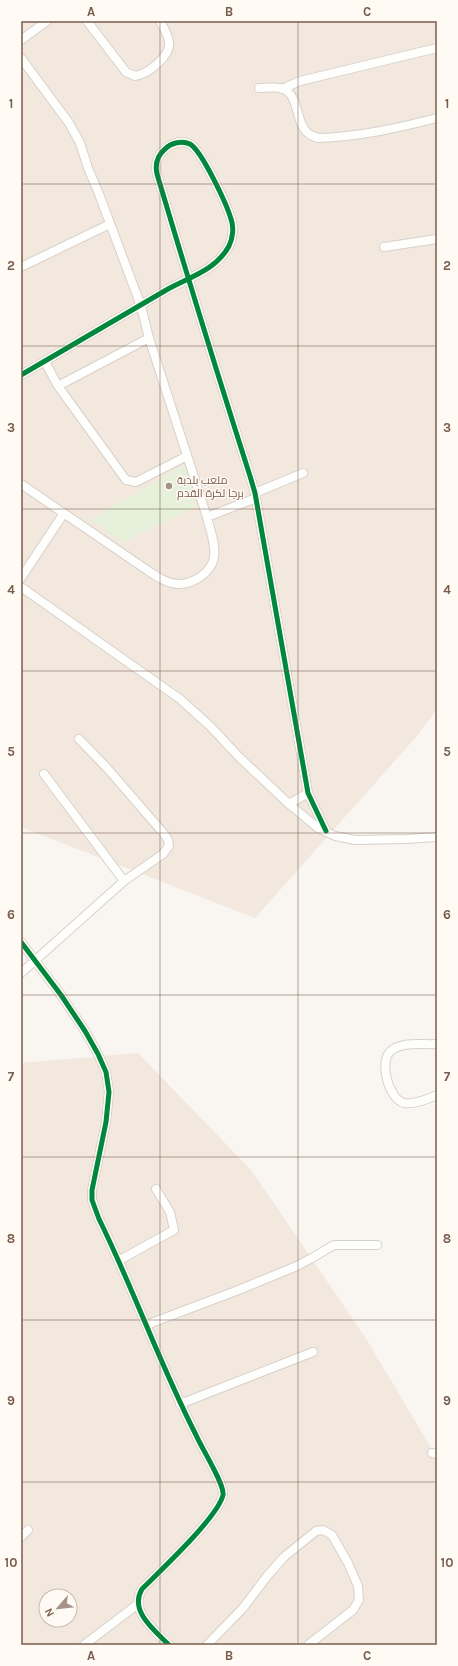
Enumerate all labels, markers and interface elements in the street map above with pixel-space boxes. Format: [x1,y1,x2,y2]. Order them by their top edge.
text: A [87,4,95,19]
text: B [225,4,233,19]
text: C [363,4,371,19]
text: 1 [9,96,13,111]
text: 1 [445,96,449,111]
text: 2 [7,258,15,273]
text: 2 [443,258,451,273]
text: 3 [7,420,15,435]
text: 3 [443,420,451,435]
place label: ملعب بلدبة برجا لكرة القدم [177,474,244,501]
marker: ملعب بلدبة برجا لكرة القدم [164,481,174,491]
text: 4 [7,582,15,597]
text: 4 [443,582,451,597]
text: 5 [7,744,15,759]
text: 5 [443,744,451,759]
text: 6 [7,907,15,922]
text: 6 [443,907,451,922]
text: 7 [8,1069,15,1084]
text: 7 [444,1069,451,1084]
text: 8 [7,1231,15,1246]
text: 8 [443,1231,451,1246]
text: 9 [7,1393,15,1408]
text: 9 [443,1393,451,1408]
text: 10 [5,1555,17,1570]
text: 10 [441,1555,453,1570]
north arrow [38,1588,78,1628]
text: N [42,1606,57,1619]
text: A [87,1648,95,1663]
text: B [225,1648,233,1663]
text: C [363,1648,371,1663]

